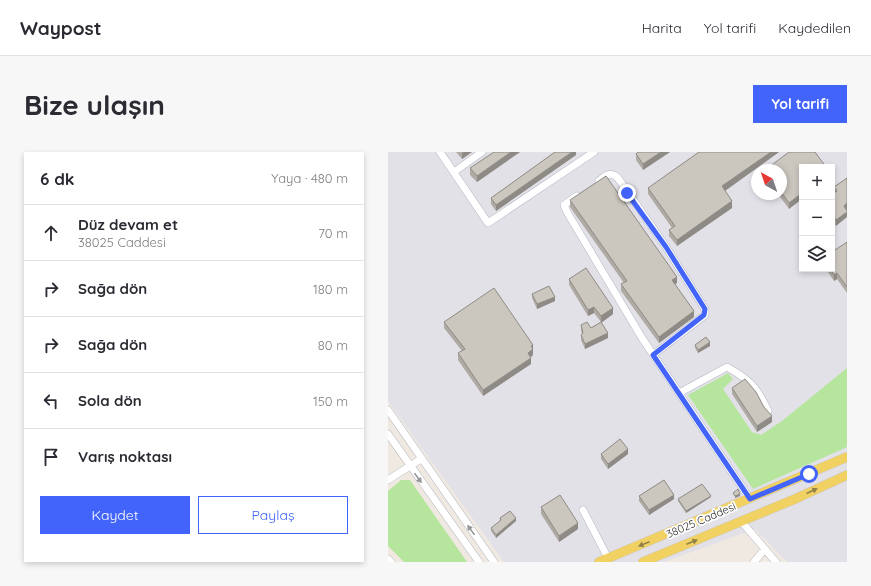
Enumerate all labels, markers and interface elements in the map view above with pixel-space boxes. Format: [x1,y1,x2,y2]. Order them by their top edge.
text: Waypost [20,16,102,40]
text: Harita [642,19,682,37]
text: Yol tarifi [704,19,756,37]
text: Kaydedilen [778,19,851,37]
button: Yol tarifi [753,85,847,123]
text: Bize ulaşın [24,87,165,122]
north arrow [751,164,787,200]
map controls [799,164,835,272]
button: + [799,164,835,200]
text: 6 dk [40,168,75,189]
text: Yaya · 480 m [271,170,348,186]
route end [618,184,636,202]
button: − [799,200,835,236]
text: Düz devam et [78,215,178,234]
icon: ahead [40,222,62,244]
text: 70 m [318,225,348,241]
text: 38025 Caddesi [78,234,166,250]
button: layers [799,236,835,272]
icon: right [40,278,62,300]
text: Sağa dön [78,279,147,298]
text: 180 m [313,281,348,297]
icon: right [40,334,62,356]
text: Sağa dön [78,335,147,354]
text: 80 m [318,337,348,353]
icon: left [40,390,62,412]
text: Sola dön [78,391,142,410]
text: 150 m [313,393,348,409]
icon: arrive [40,446,62,468]
text: Varış noktası [78,447,172,466]
route start [800,465,818,483]
one-way arrow [414,472,422,483]
one-way arrow [806,488,817,494]
button: Kaydet [40,496,190,534]
button: Paylaş [198,496,348,534]
street label: 38025 Caddesi [664,499,738,541]
one-way arrow [467,525,475,536]
one-way arrow [686,538,698,545]
one-way arrow [638,541,649,547]

